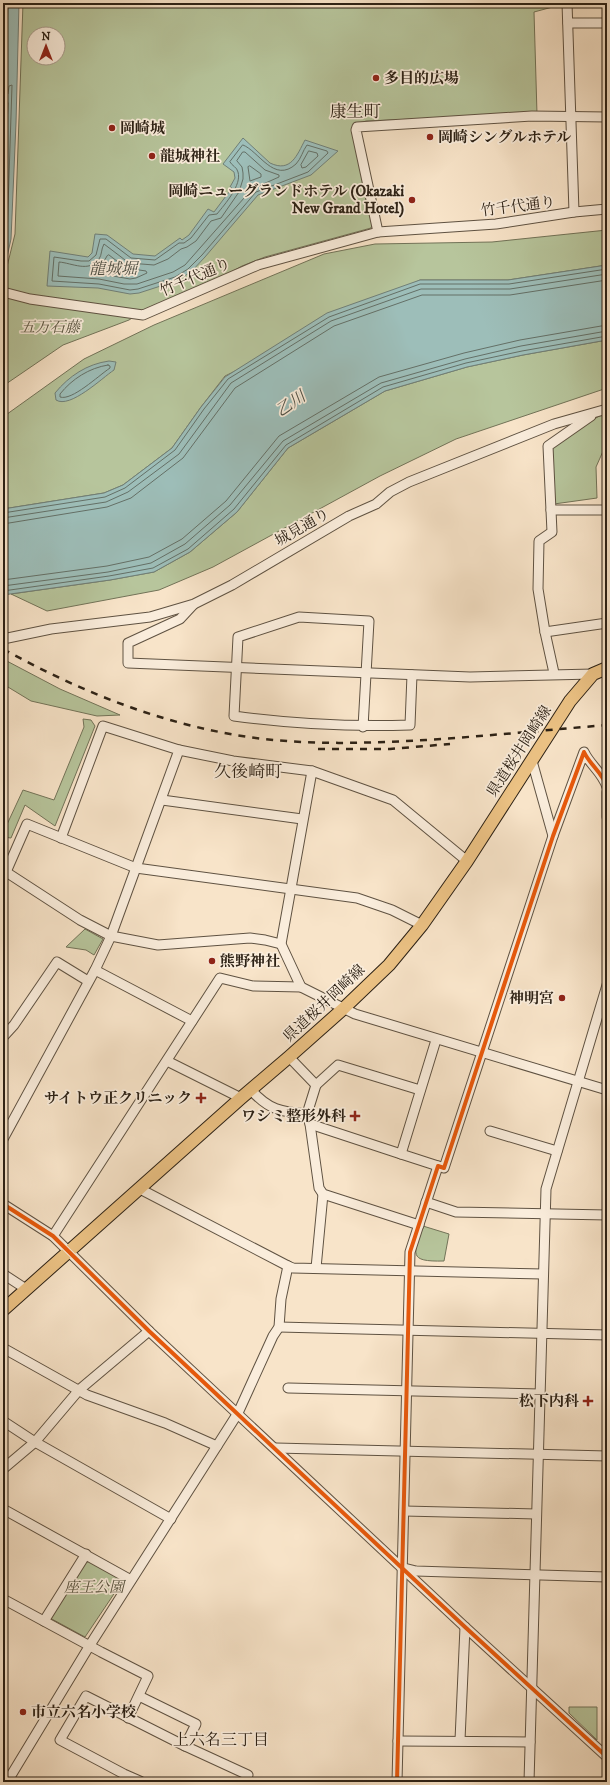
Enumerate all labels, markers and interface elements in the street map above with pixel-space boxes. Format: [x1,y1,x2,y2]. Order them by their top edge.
north arrow [26,26,66,66]
text: N [41,30,51,44]
place label: 多目的広場 [384,69,459,88]
marker: 多目的広場 [371,73,381,83]
district label: 康生町 [330,101,381,123]
place label: 岡崎城 [120,119,165,138]
marker: 岡崎城 [107,123,117,133]
place label: 岡崎シングルホテル [438,128,571,147]
marker: 岡崎シングルホテル [425,132,435,142]
place label: 龍城神社 [160,147,220,166]
marker: 龍城神社 [147,151,157,161]
place label: 岡崎ニューグランドホテル (Okazaki New Grand Hotel) [168,182,404,218]
street label: 竹千代通り [480,192,556,220]
marker: 岡崎ニューグランドホテル (Okazaki New Grand Hotel) [407,195,417,205]
street label: 竹千代通り [157,254,233,301]
water label: 龍城堀 [89,259,140,279]
park label: 五万石藤 [20,318,83,337]
water label: 乙川 [272,385,311,421]
street label: 城見通り [272,504,333,551]
street label: 県道桜井岡崎線 [483,702,556,800]
district label: 久後崎町 [214,761,282,783]
place label: 熊野神社 [220,952,280,971]
marker: 熊野神社 [207,956,217,966]
street label: 県道桜井岡崎線 [279,961,369,1046]
place label: 神明宮 [509,989,554,1008]
marker: 神明宮 [557,993,567,1003]
place label: サイトウ正クリニック [44,1089,192,1108]
marker: サイトウ正クリニック [195,1092,207,1104]
place label: ワシミ整形外科 [241,1107,346,1126]
marker: ワシミ整形外科 [349,1110,361,1122]
place label: 松下内科 [519,1392,579,1411]
marker: 松下内科 [582,1395,594,1407]
park label: 座王公園 [64,1578,127,1597]
place label: 市立六名小学校 [31,1703,136,1722]
marker: 市立六名小学校 [18,1707,28,1717]
district label: 上六名三丁目 [173,1730,269,1750]

